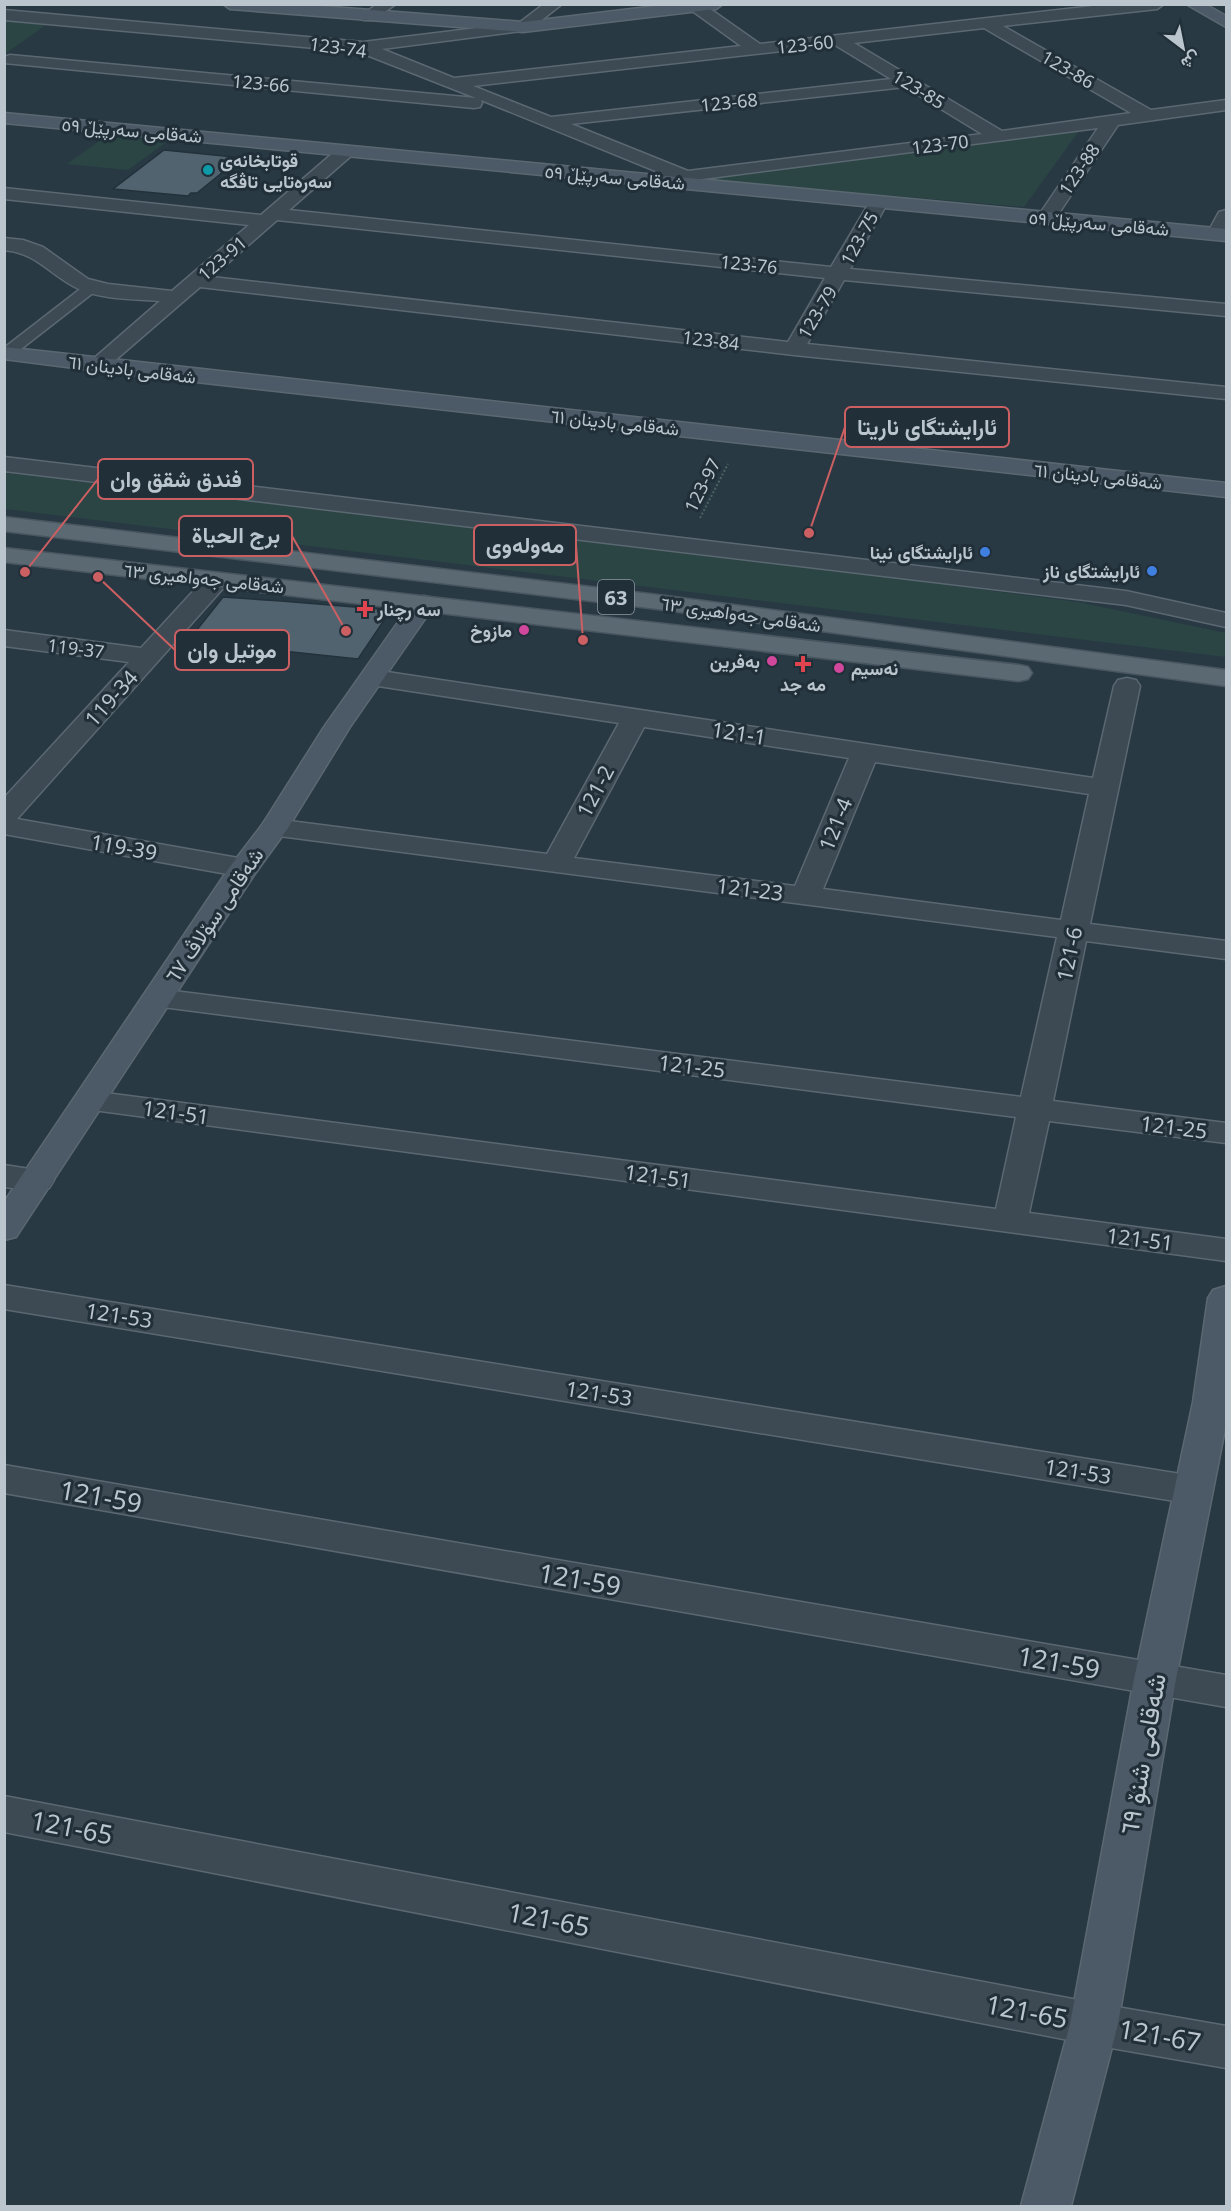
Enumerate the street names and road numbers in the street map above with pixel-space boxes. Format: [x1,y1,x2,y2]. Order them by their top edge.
street label: 123-60 [775,29,835,59]
street label: 123-74 [308,31,368,63]
street label: 123-86 [1037,44,1099,94]
street label: 123-85 [888,64,950,114]
street label: 123-66 [231,69,291,97]
street label: 123-68 [699,87,759,117]
street label: شەقامی سەرپێڵ ٥٩ [61,112,203,149]
street label: 123-70 [910,129,970,159]
street label: 123-88 [1053,139,1105,199]
street label: شەقامی سەرپێڵ ٥٩ [544,159,686,196]
street label: شەقامی سەرپێڵ ٥٩ [1028,205,1170,242]
street label: 123-75 [835,207,883,269]
street label: 123-91 [193,230,251,286]
street label: 123-76 [719,249,779,279]
street label: 123-79 [792,281,842,343]
street label: 123-84 [681,325,741,355]
street label: شەقامی بادینان ٦١ [67,349,197,389]
street label: شەقامی بادینان ٦١ [550,403,680,441]
street label: 123-97 [678,454,726,516]
street label: شەقامی بادینان ٦١ [1033,457,1163,495]
street label: شەقامی جەواهیری ٦٣ [123,558,285,598]
road number: 63 [598,580,634,614]
street label: شەقامی جەواهیری ٦٣ [660,591,822,637]
street label: 119-37 [46,633,106,663]
street label: 119-34 [78,664,144,732]
street label: 121-1 [710,715,768,751]
street label: 121-2 [570,760,620,822]
street label: 121-4 [812,793,858,855]
street label: 119-39 [89,827,159,867]
street label: شەقامی سۆلاڤ ٦٧ [158,842,270,988]
street label: 121-23 [715,871,785,907]
street label: 121-6 [1050,924,1088,984]
street label: 121-25 [657,1048,727,1084]
street label: 121-51 [141,1093,211,1131]
street label: 121-25 [1139,1109,1209,1145]
street label: 121-51 [623,1157,693,1195]
street label: 121-51 [1105,1221,1175,1257]
street label: 121-53 [84,1296,154,1334]
street label: 121-53 [564,1374,634,1412]
street label: 121-53 [1043,1452,1113,1490]
street label: 121-59 [57,1471,145,1521]
street label: 121-59 [536,1554,624,1604]
street label: 121-59 [1015,1637,1103,1687]
street label: شەقامی شنۆ ٦٩ [1110,1670,1174,1838]
street label: 121-65 [28,1801,116,1853]
street label: 121-65 [505,1893,593,1945]
street label: 121-65 [983,1985,1071,2037]
street label: 121-67 [1116,2010,1204,2060]

